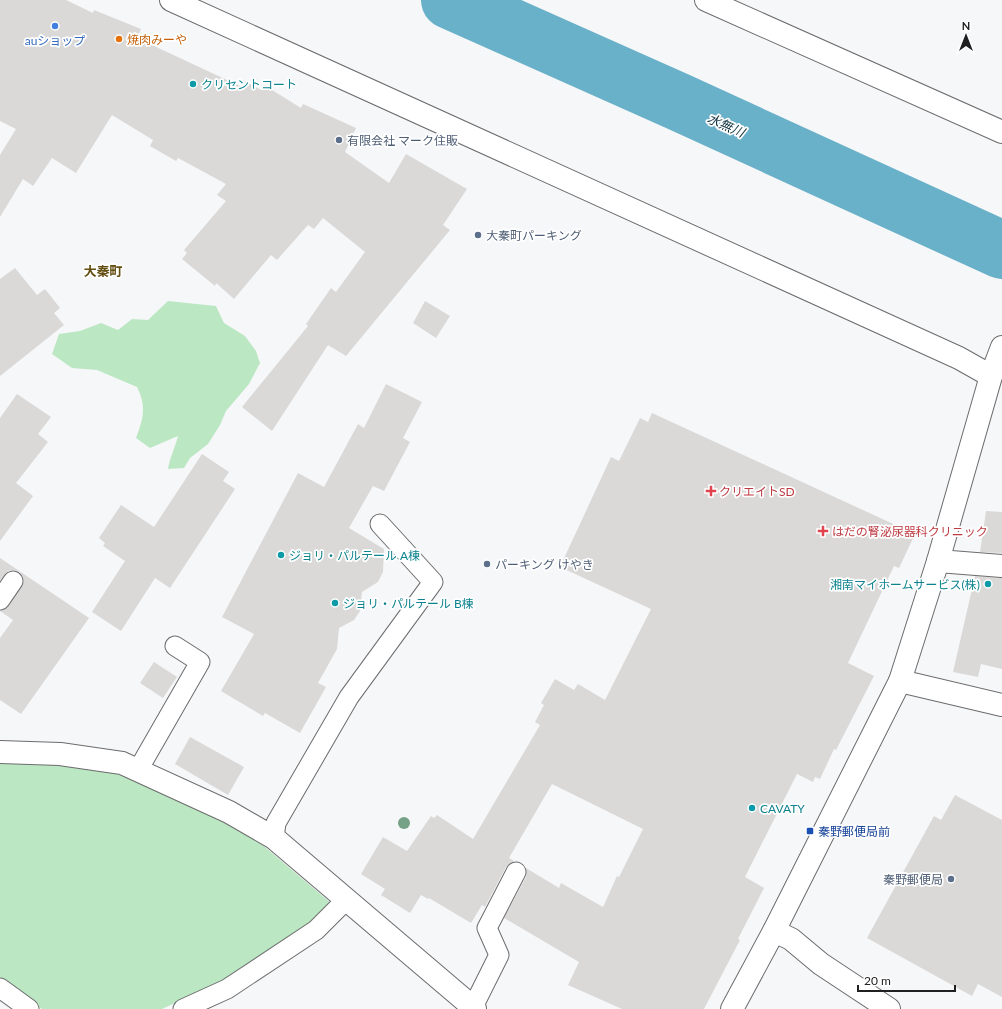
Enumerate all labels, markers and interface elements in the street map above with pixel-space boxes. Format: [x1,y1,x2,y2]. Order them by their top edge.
north arrow [946,16,986,56]
text: N [962,19,970,32]
marker: auショップ [50,21,60,31]
place label: 焼肉みーや [127,32,187,47]
place label: auショップ [25,33,85,48]
marker: 焼肉みーや [114,34,124,44]
place label: クリセントコート [201,77,297,92]
marker: クリセントコート [188,79,198,89]
water label: 水無川 [705,110,749,141]
place label: 有限会社 マーク住販 [347,133,458,148]
marker: 有限会社 マーク住販 [334,135,344,145]
place label: 大秦町パーキング [486,228,582,243]
marker: 大秦町パーキング [473,230,483,240]
district label: 大秦町 [83,263,123,279]
place label: クリエイトSD [719,484,795,499]
marker: クリエイトSD [706,486,716,496]
place label: はだの腎泌尿器科クリニック [832,524,988,539]
marker: はだの腎泌尿器科クリニック [817,525,829,537]
place label: ジョリ・パルテール A棟 [289,548,420,563]
marker: ジョリ・パルテール A棟 [276,550,286,560]
place label: パーキング けやき [495,557,594,572]
marker: パーキング けやき [482,559,492,569]
place label: 湘南マイホームサービス(株) [830,577,980,592]
marker: 湘南マイホームサービス(株) [983,579,993,589]
place label: ジョリ・パルテール B棟 [343,596,474,611]
marker: ジョリ・パルテール B棟 [330,598,340,608]
place label: CAVATY [760,801,805,816]
marker: CAVATY [747,803,757,813]
place label: 秦野郵便局前 [818,824,890,839]
marker: 秦野郵便局前 [805,826,815,836]
place label: 秦野郵便局 [883,872,943,887]
marker: 秦野郵便局 [946,874,956,884]
scale bar [858,967,955,993]
text: 20 m [864,973,891,988]

